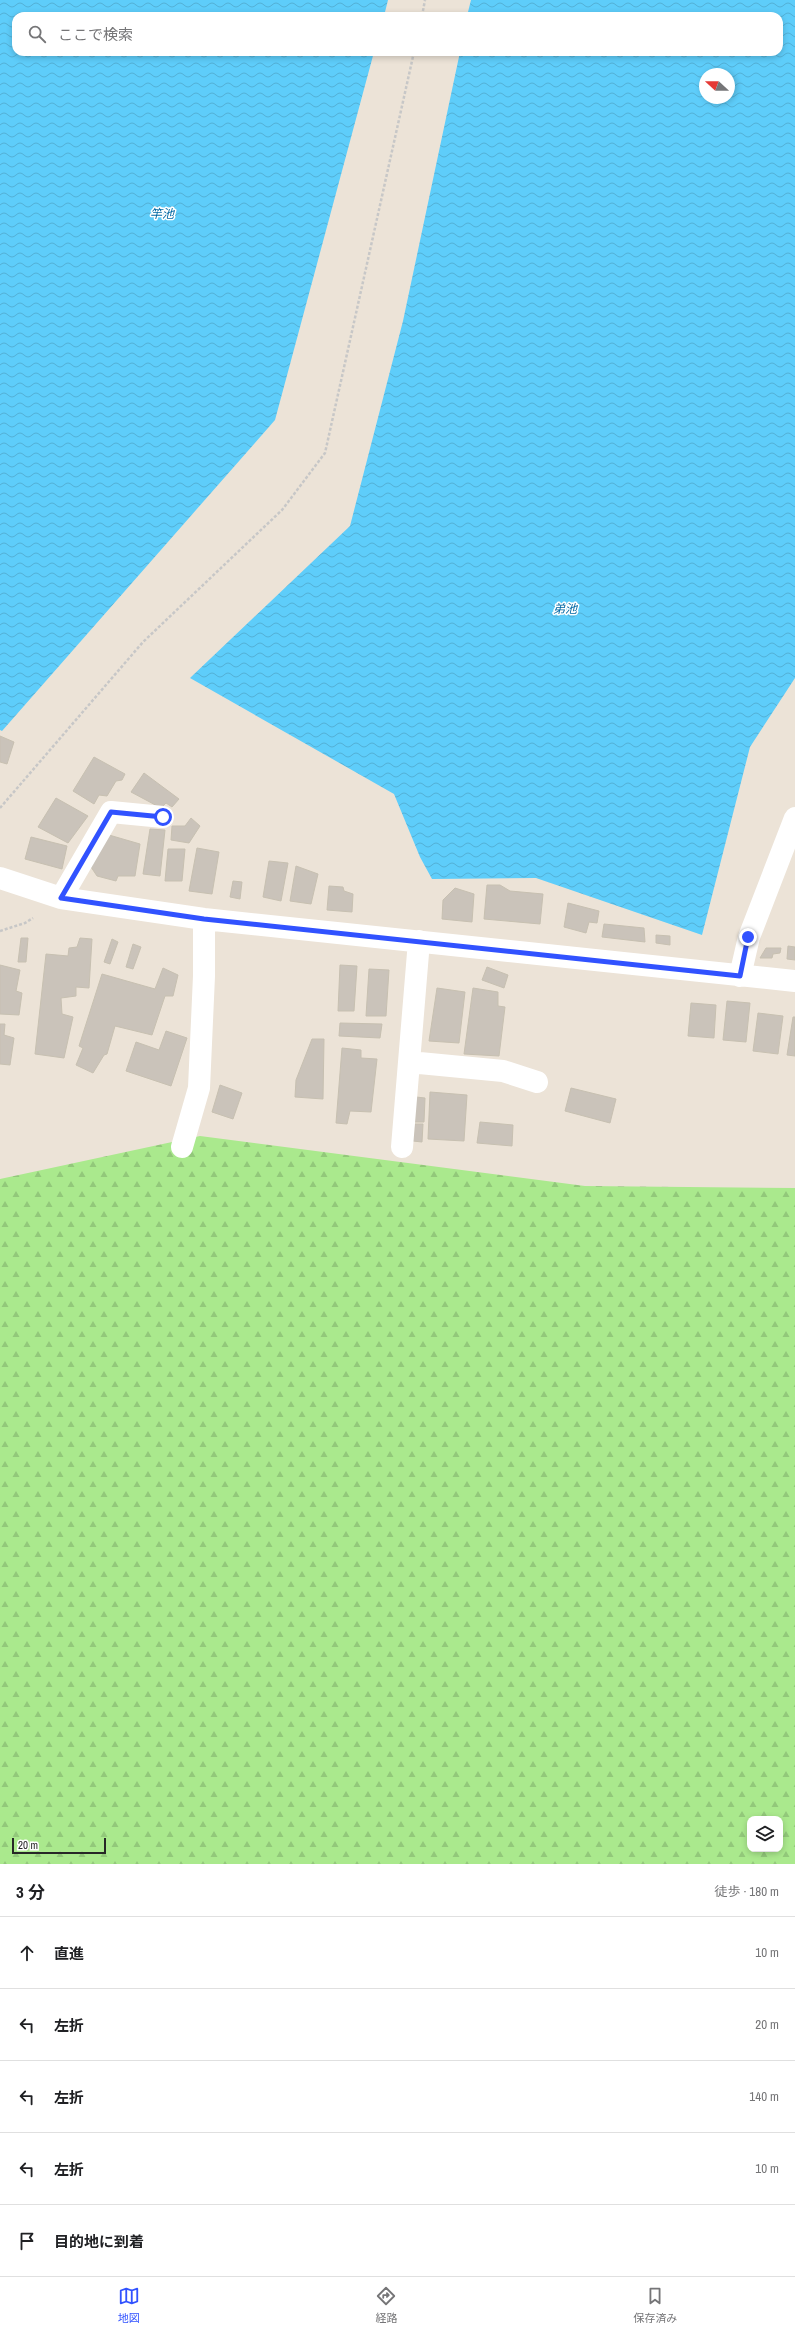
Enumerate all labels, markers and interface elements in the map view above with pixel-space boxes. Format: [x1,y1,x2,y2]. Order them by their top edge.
search box [12,12,783,56]
icon: search [26,23,48,45]
text: ここで検索 [58,24,133,45]
north arrow [699,68,735,104]
water label: 竿池 [150,206,175,222]
water label: 弟池 [553,601,578,617]
route start [154,808,172,826]
route end [739,928,757,946]
map controls [747,1816,783,1852]
button: layers [747,1816,783,1852]
scale bar [12,1836,106,1855]
text: 20 m [18,1838,38,1852]
text: 3 分 [16,1880,45,1903]
text: 徒歩 · 180 m [714,1883,779,1900]
icon: ahead [16,1942,38,1964]
text: 直進 [54,1943,84,1964]
text: 10 m [755,1944,779,1961]
icon: left [16,2014,38,2036]
text: 左折 [54,2015,84,2036]
text: 20 m [755,2016,779,2033]
icon: left [16,2086,38,2108]
text: 左折 [54,2087,84,2108]
text: 140 m [749,2088,779,2105]
icon: left [16,2158,38,2180]
text: 左折 [54,2159,84,2180]
text: 10 m [755,2160,779,2177]
icon: arrive [16,2230,38,2252]
text: 目的地に到着 [54,2231,144,2252]
tab: 地図 [118,2285,140,2325]
tab: 経路 [375,2285,397,2325]
tab: 保存済み [633,2285,677,2325]

